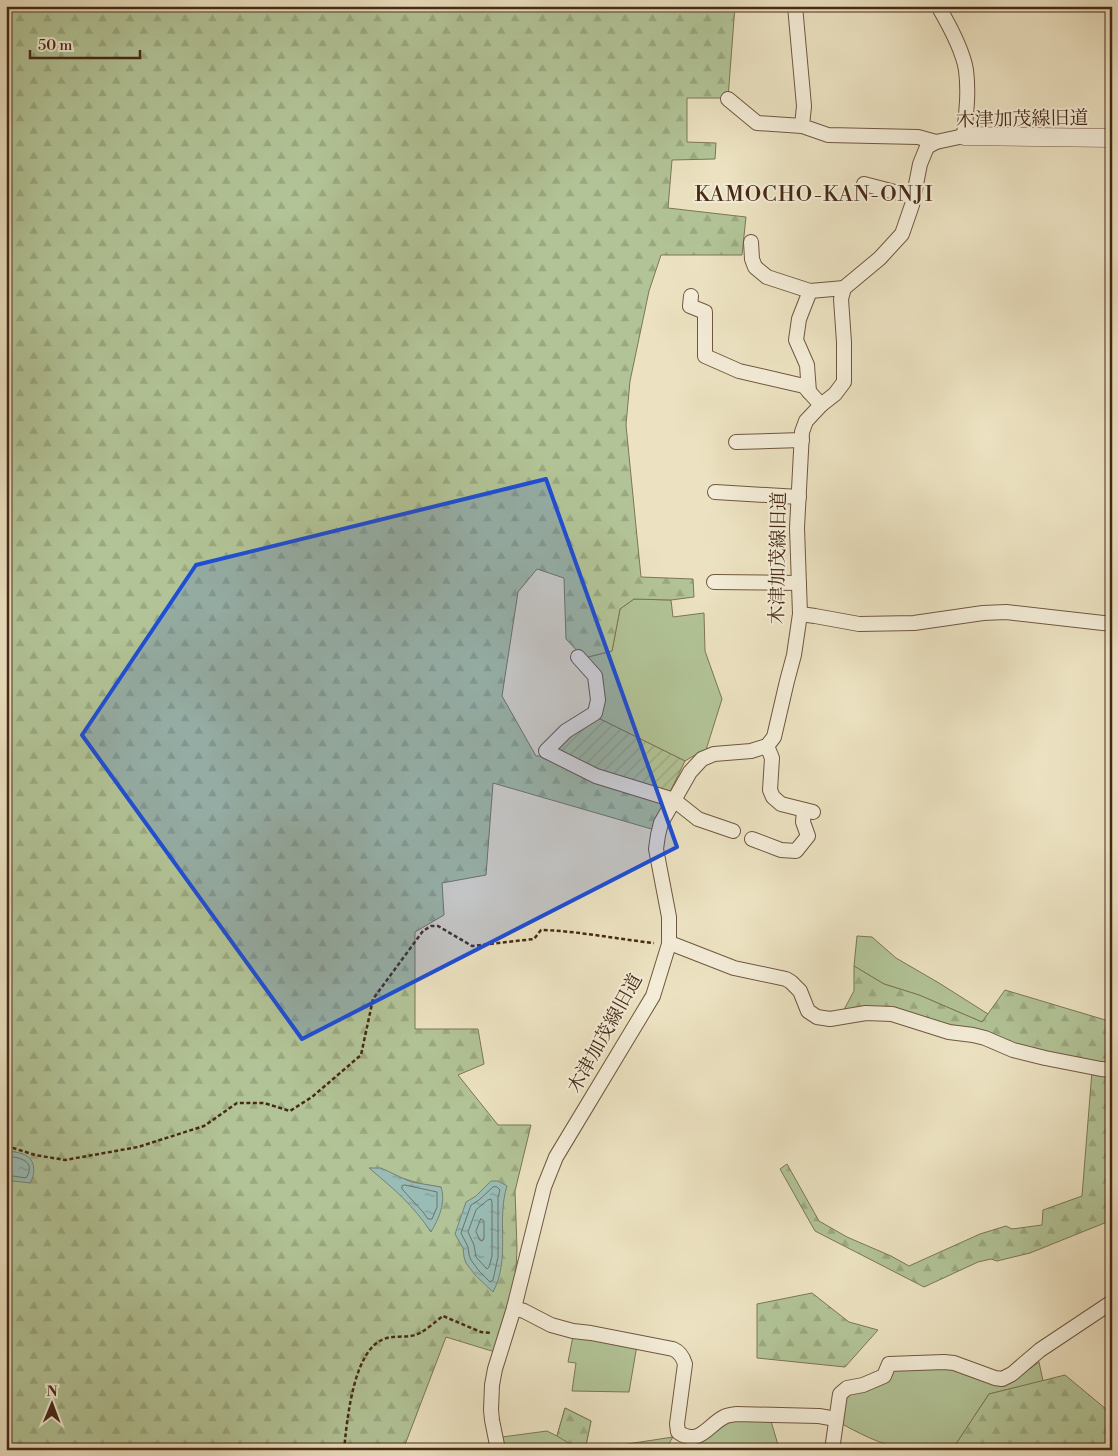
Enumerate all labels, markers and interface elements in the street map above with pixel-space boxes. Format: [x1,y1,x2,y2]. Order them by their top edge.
scale bar [30,28,140,60]
text: 50 m [38,36,72,55]
street label: 木津加茂線旧道 [955,106,1089,132]
district label: KAMOCHO-KAN-ONJI [694,182,934,208]
street label: 木津加茂線旧道 [765,491,791,625]
street label: 木津加茂線旧道 [562,969,648,1097]
north arrow [28,1378,78,1428]
text: N [47,1383,58,1401]

